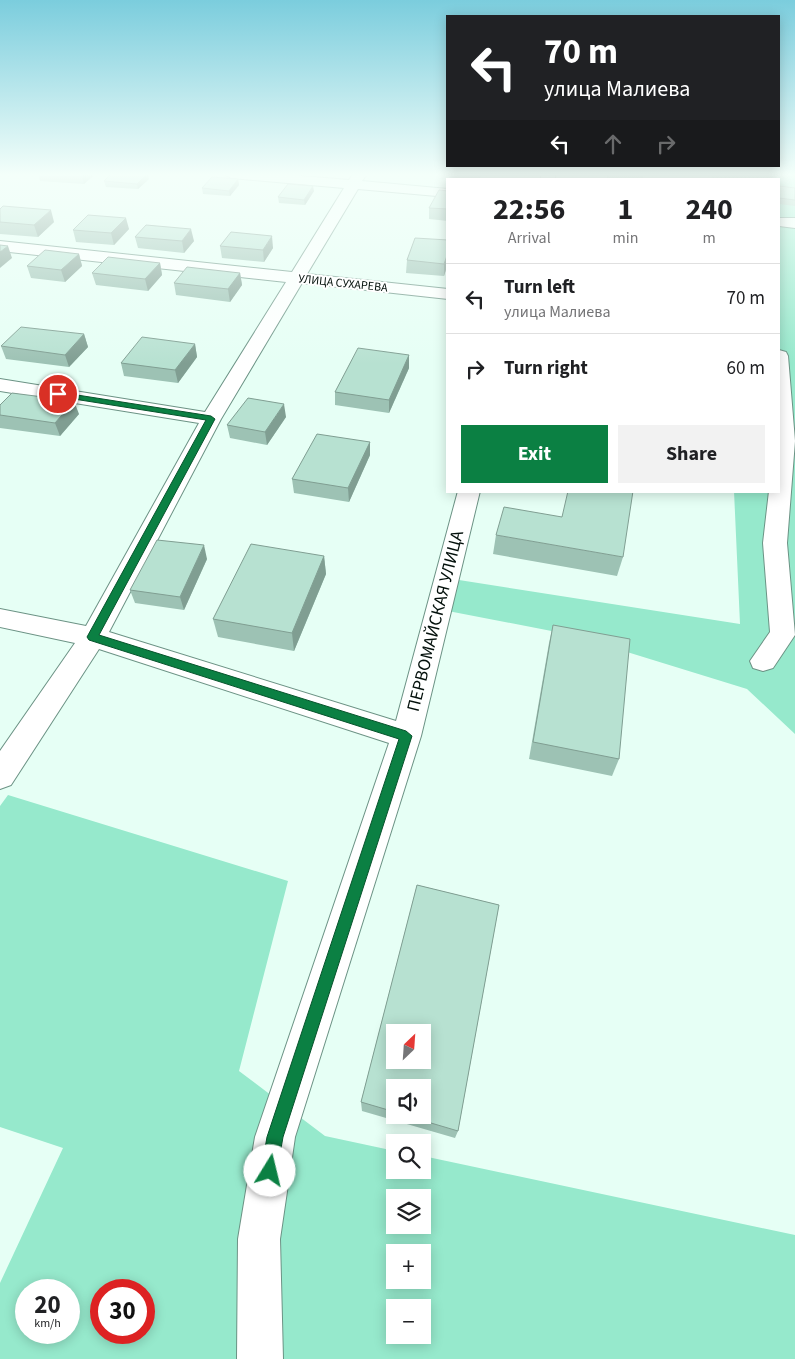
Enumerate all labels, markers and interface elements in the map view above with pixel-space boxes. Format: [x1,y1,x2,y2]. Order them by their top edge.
text: 70 m [544,27,618,77]
icon: left [461,35,526,100]
text: улица Малиева [544,73,690,105]
icon: left [546,130,574,158]
icon: ahead [599,130,627,158]
icon: right [652,130,680,158]
text: 22:56 [493,188,565,231]
text: 1 [617,188,633,231]
text: 240 [685,188,733,231]
text: Arrival [508,227,551,249]
text: min [612,227,638,249]
text: m [703,227,716,249]
street label: УЛИЦА СУХАРЕВА [298,270,389,297]
text: Turn left [504,274,575,301]
icon: left [461,285,489,313]
text: 70 m [727,285,765,312]
text: улица Малиева [504,301,611,323]
icon: right [461,355,489,383]
text: Turn right [504,355,588,382]
text: 60 m [727,355,765,382]
pin [37,373,79,415]
icon: arrive [44,380,72,408]
button: Exit [461,425,608,483]
button: Share [618,425,765,483]
street label: ПЕРВОМАЙСКАЯ УЛИЦА [401,528,470,714]
north arrow [386,1024,431,1069]
map controls [386,1024,431,1344]
button: sound [386,1079,431,1124]
button: search [386,1134,431,1179]
position arrow [243,1144,295,1196]
button: layers [386,1189,431,1234]
button: + [386,1244,431,1289]
speed limit sign: 30 [90,1279,155,1344]
text: 20 [34,1287,61,1323]
button: − [386,1299,431,1344]
text: km/h [34,1315,61,1332]

